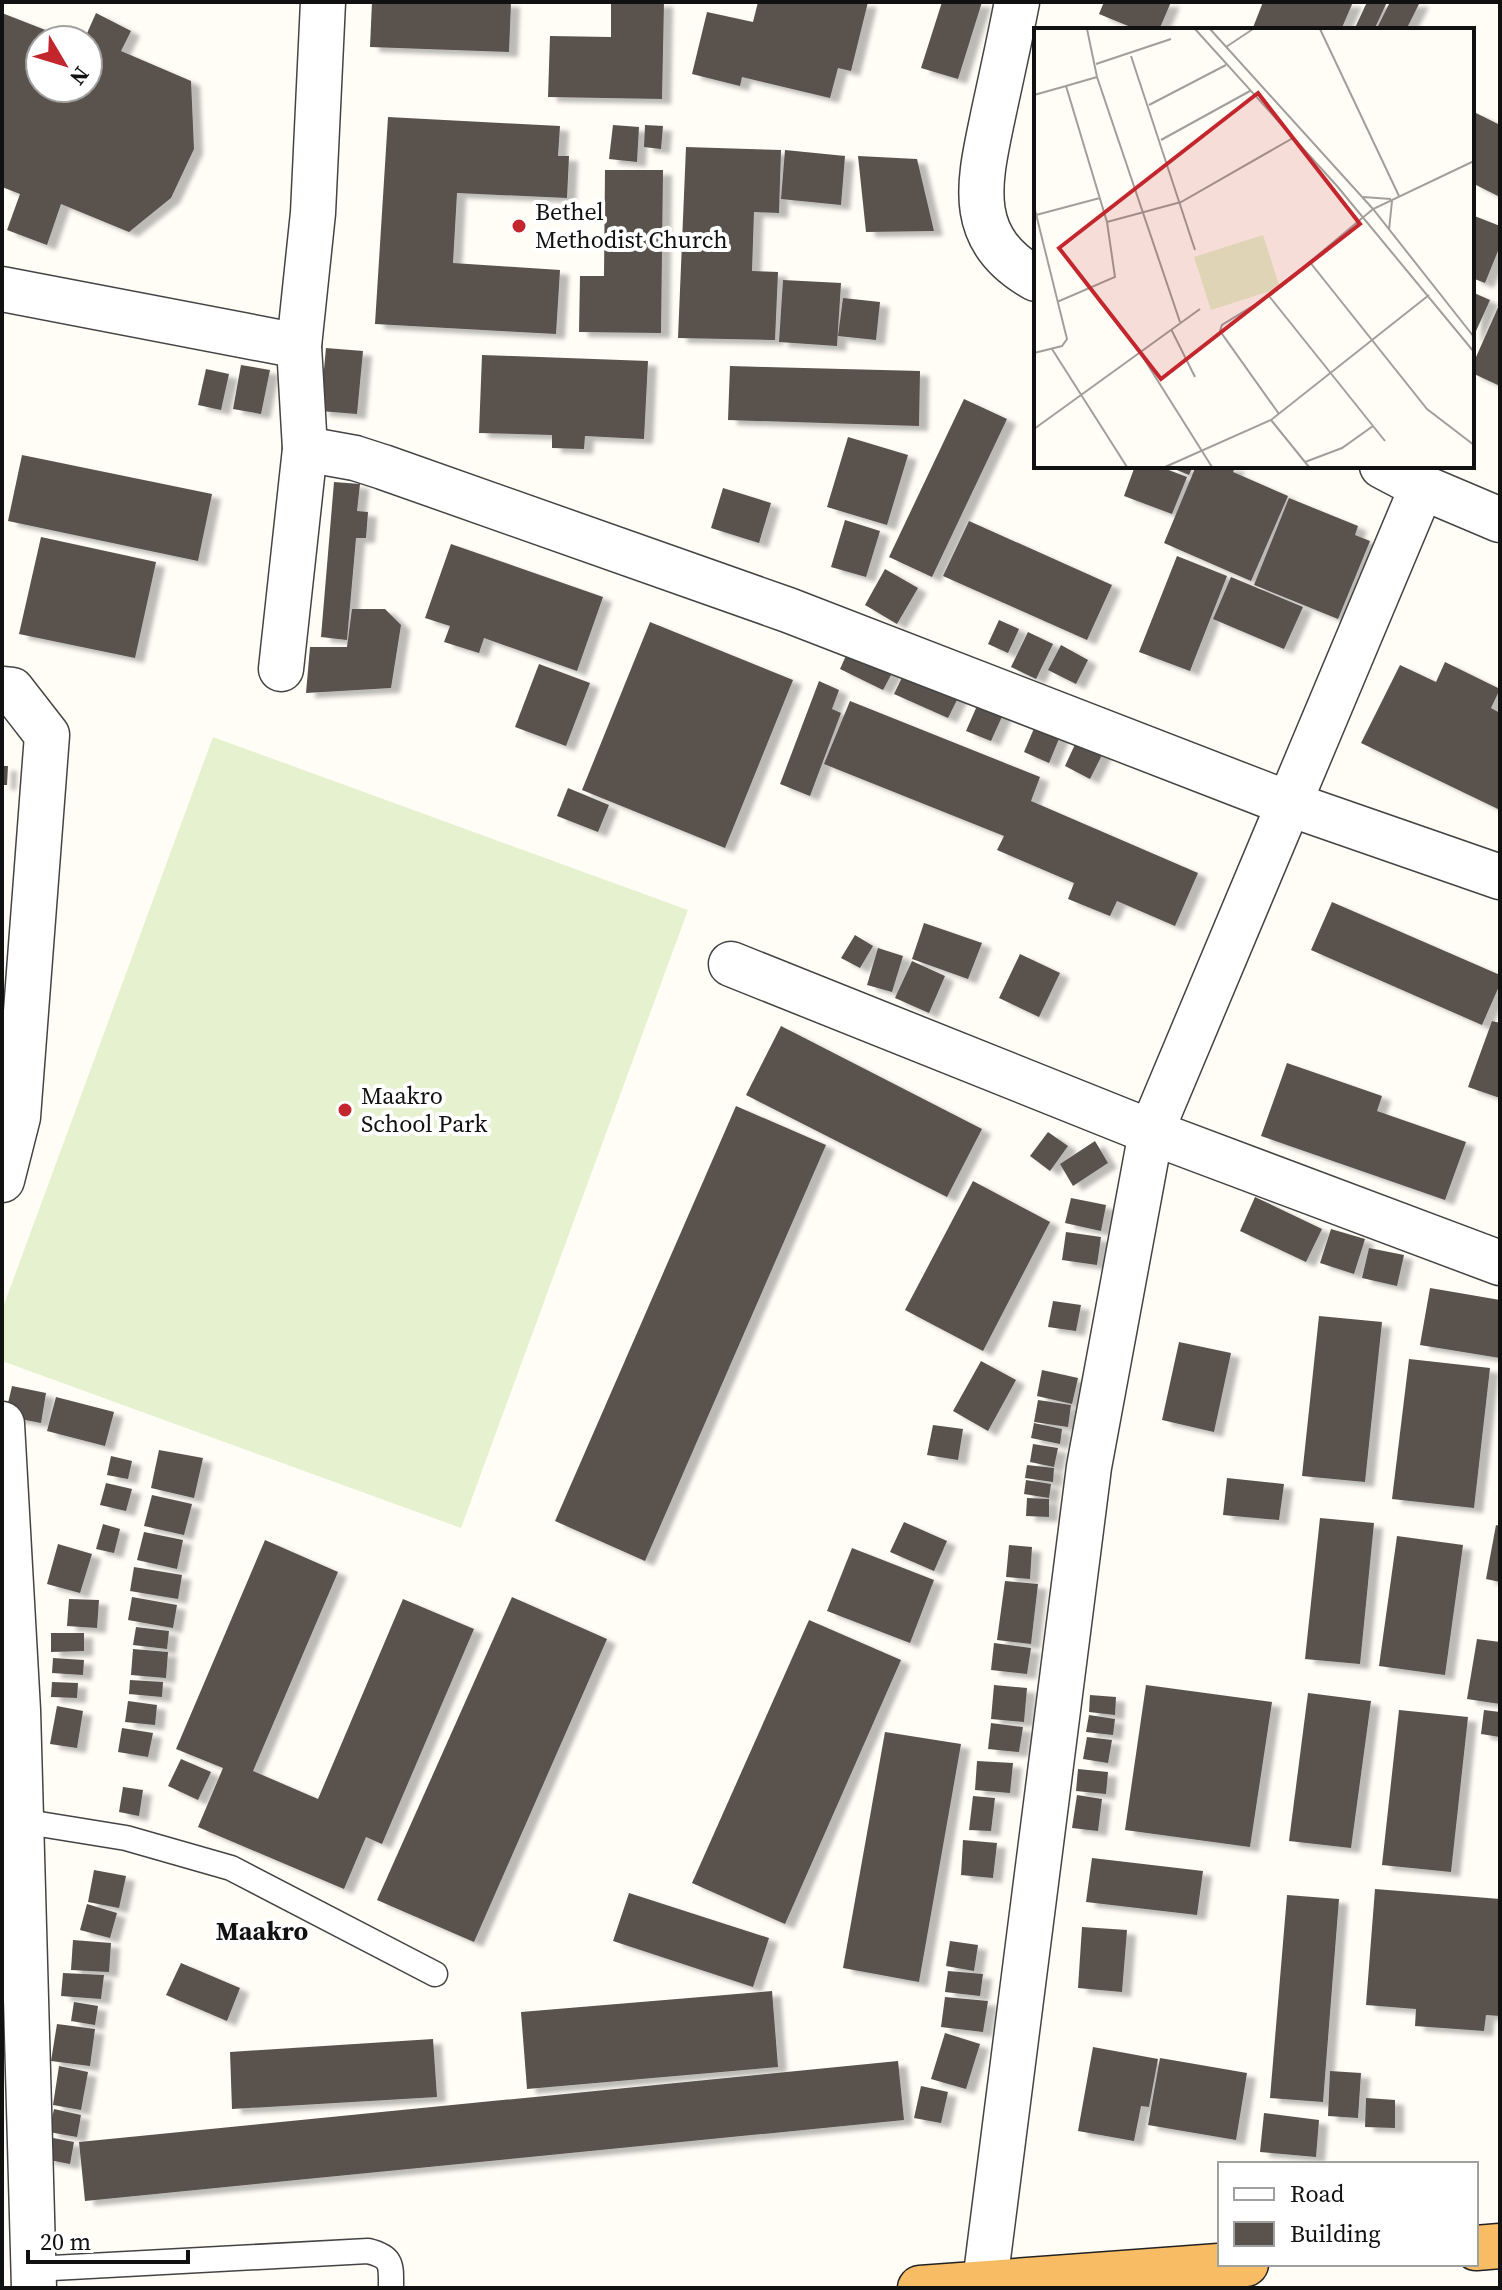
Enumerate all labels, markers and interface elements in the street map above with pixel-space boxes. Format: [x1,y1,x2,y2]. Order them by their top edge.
north arrow [24,24,104,104]
inset map [1034,28,1474,468]
text: N [63,61,97,92]
place label: Bethel Methodist Church [535,195,728,256]
marker: Bethel Methodist Church [510,217,528,235]
place label: Maakro School Park [361,1079,488,1140]
marker: Maakro School Park [336,1101,354,1119]
district label: Maakro [216,1913,308,1949]
legend [1218,2162,1478,2266]
text: Road [1290,2177,1345,2210]
scale bar [28,2214,188,2264]
text: Building [1290,2217,1381,2250]
text: 20 m [40,2225,91,2258]

